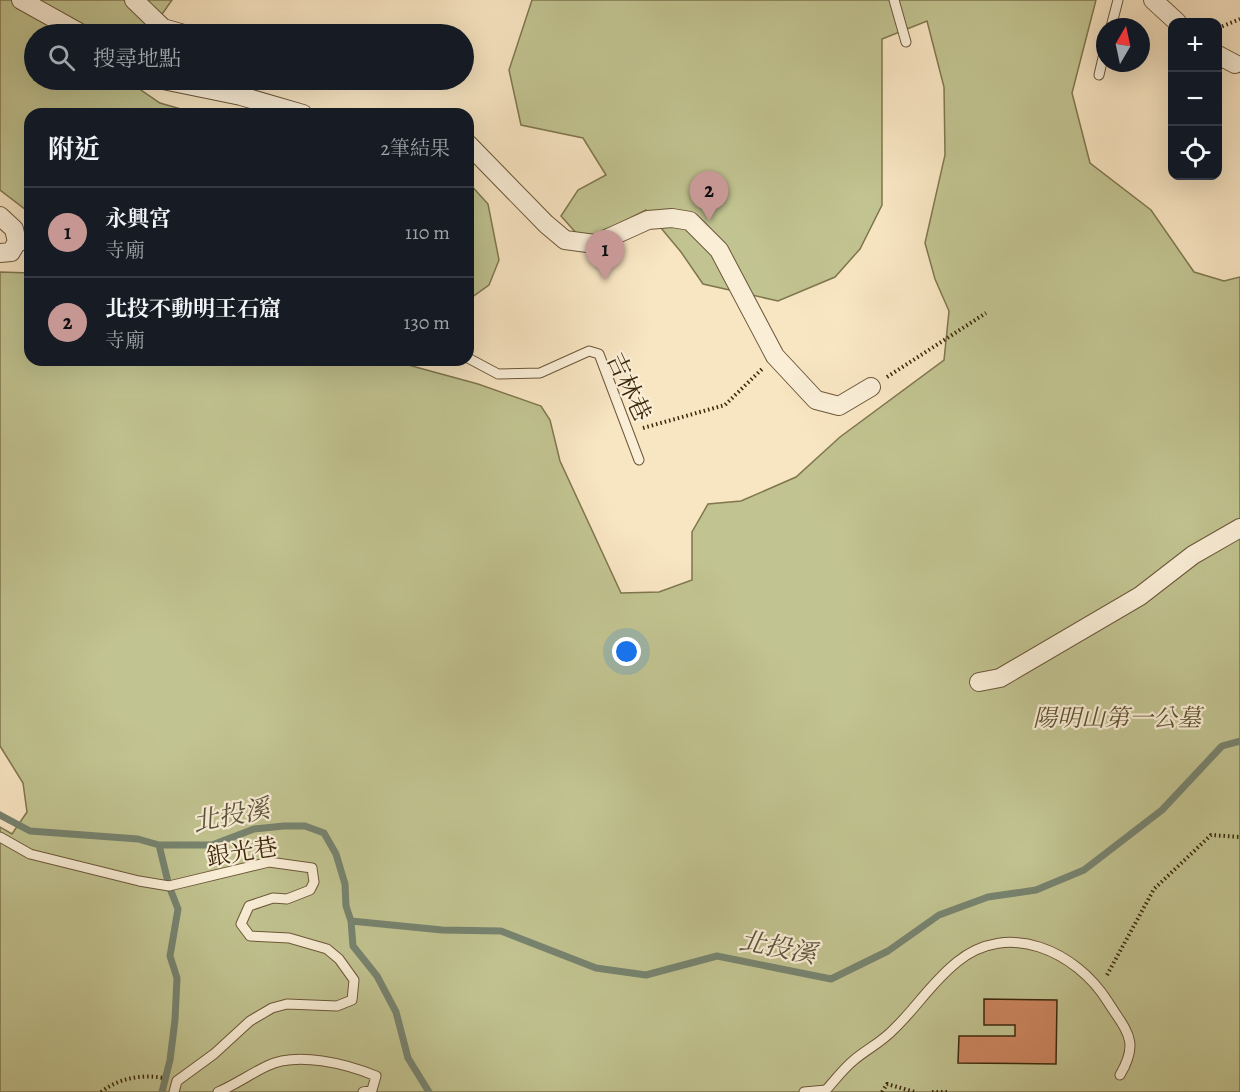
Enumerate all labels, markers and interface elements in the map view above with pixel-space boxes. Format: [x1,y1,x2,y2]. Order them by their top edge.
north arrow [1096,18,1150,72]
map controls [1168,18,1222,180]
button: + [1168,18,1222,72]
search box [24,24,474,90]
icon: search [45,41,78,74]
text: 搜尋地點 [93,44,181,74]
button: − [1168,72,1222,126]
button: locate [1168,126,1222,180]
text: 附近 [48,132,100,167]
text: 2筆結果 [381,135,450,162]
pin: 2 [690,172,728,221]
text: 永興宮 [105,204,171,234]
text: 1 [64,219,71,246]
text: 110 m [405,219,450,246]
pin: 1 [586,230,624,280]
text: 寺廟 [105,237,145,264]
text: 北投不動明王石窟 [105,294,281,324]
text: 2 [63,309,72,336]
text: 130 m [404,309,450,336]
text: 寺廟 [105,327,145,354]
street label: 吉林巷 [599,348,659,426]
your location [612,637,641,666]
park label: 陽明山第一公墓 [1033,702,1205,734]
water label: 北投溪 [189,790,276,840]
street label: 銀光巷 [204,831,280,873]
water label: 北投溪 [736,923,822,973]

